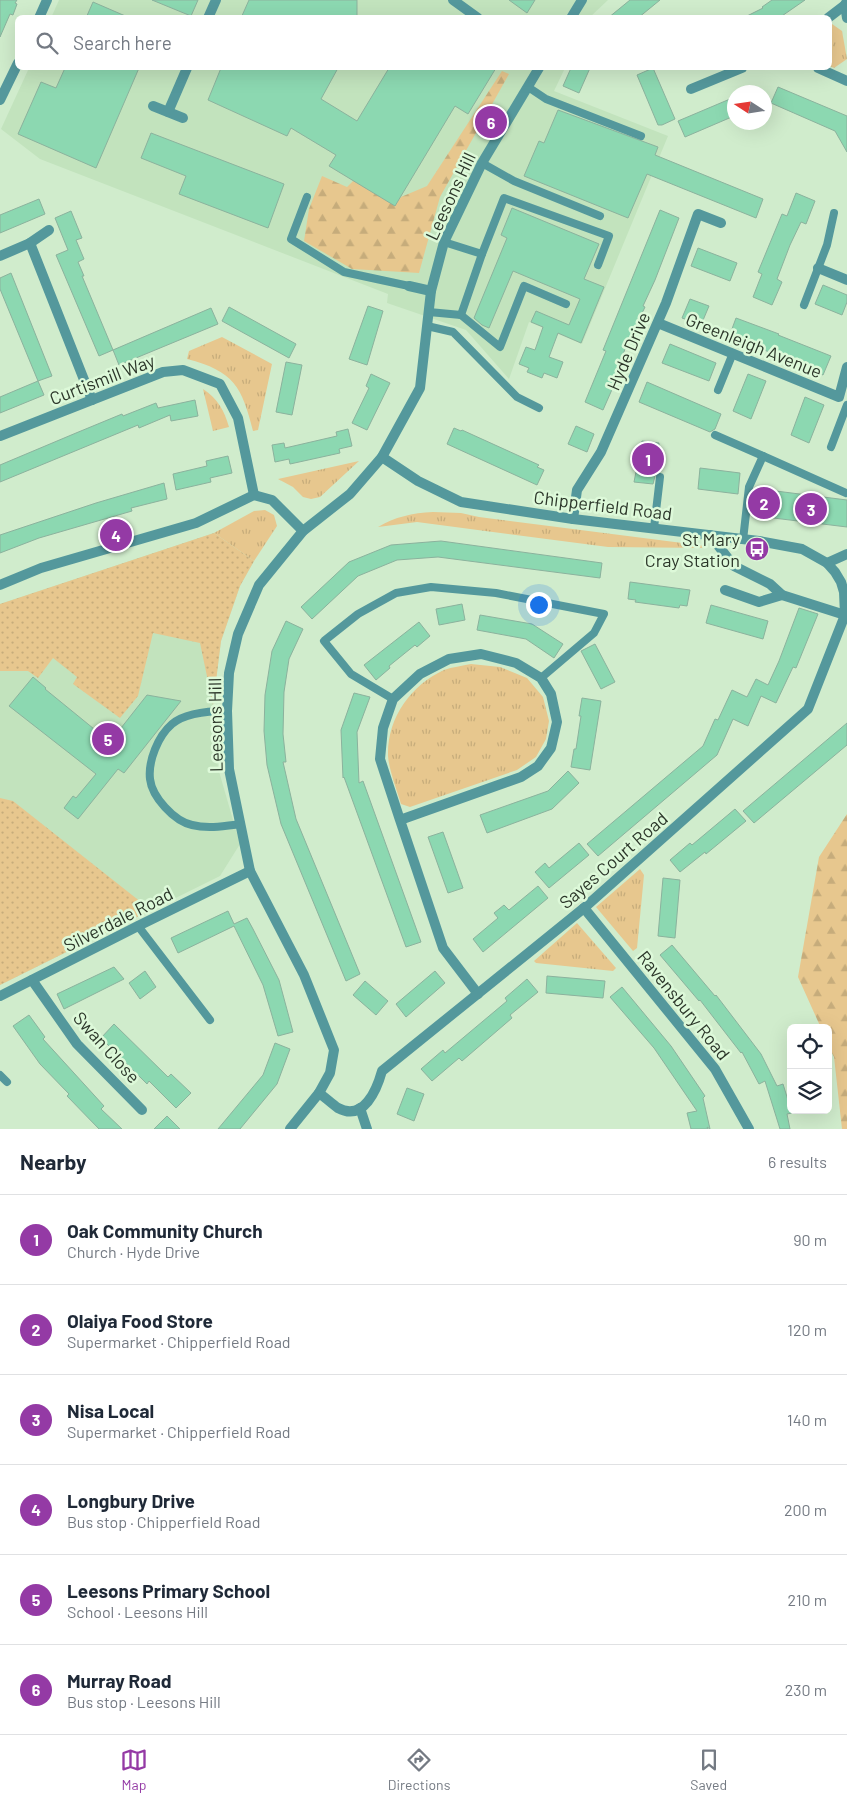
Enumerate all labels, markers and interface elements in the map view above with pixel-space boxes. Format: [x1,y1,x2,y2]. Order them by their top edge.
search box [15,15,832,70]
icon: search [33,29,61,57]
text: Search here [73,31,172,54]
north arrow [727,85,772,130]
pin: 6 [475,103,507,141]
street label: Leesons Hill [420,149,480,243]
street label: Greenleigh Avenue [683,308,825,382]
street label: Hyde Drive [602,309,654,393]
street label: Curtismill Way [46,349,158,409]
pin: 1 [632,440,664,478]
pin: 2 [748,484,780,522]
street label: Chipperfield Road [533,486,673,524]
pin: 3 [795,490,827,528]
pin: 4 [100,516,132,554]
place label: St Mary Cray Station [645,528,740,571]
bus stop icon: St Mary Cray Station [744,536,770,562]
your location [526,592,552,618]
street label: Leesons Hill [203,678,227,772]
pin: 5 [92,720,124,758]
street label: Sayes Court Road [554,807,672,913]
street label: Silverdale Road [60,882,176,956]
street label: Ravensbury Road [633,946,735,1064]
street label: Swan Close [69,1007,145,1087]
map controls [787,1024,832,1114]
button: locate [787,1024,832,1069]
button: layers [787,1069,832,1114]
text: Nearby [20,1149,86,1174]
text: 6 results [768,1152,827,1171]
text: Oak Community Church [67,1219,263,1242]
text: 1 [33,1230,39,1249]
text: 90 m [793,1230,827,1249]
text: Church · Hyde Drive [67,1242,200,1261]
text: Olaiya Food Store [67,1309,213,1332]
text: 2 [32,1320,40,1339]
text: 120 m [787,1320,827,1339]
text: Supermarket · Chipperfield Road [67,1332,291,1351]
text: Nisa Local [67,1399,154,1422]
text: 3 [32,1410,40,1429]
text: 140 m [787,1410,827,1429]
text: Supermarket · Chipperfield Road [67,1422,291,1441]
text: Longbury Drive [67,1489,195,1512]
text: 4 [31,1500,41,1519]
text: 200 m [784,1500,827,1519]
text: Bus stop · Chipperfield Road [67,1512,261,1531]
text: Leesons Primary School [67,1579,270,1602]
text: 5 [32,1590,40,1609]
text: 210 m [788,1590,827,1609]
text: School · Leesons Hill [67,1602,208,1621]
text: Murray Road [67,1669,171,1692]
text: 6 [32,1680,40,1699]
text: 230 m [785,1680,827,1699]
text: Bus stop · Leesons Hill [67,1692,221,1711]
tab: Map [120,1746,148,1793]
tab: Directions [388,1746,450,1793]
tab: Saved [690,1746,727,1793]

